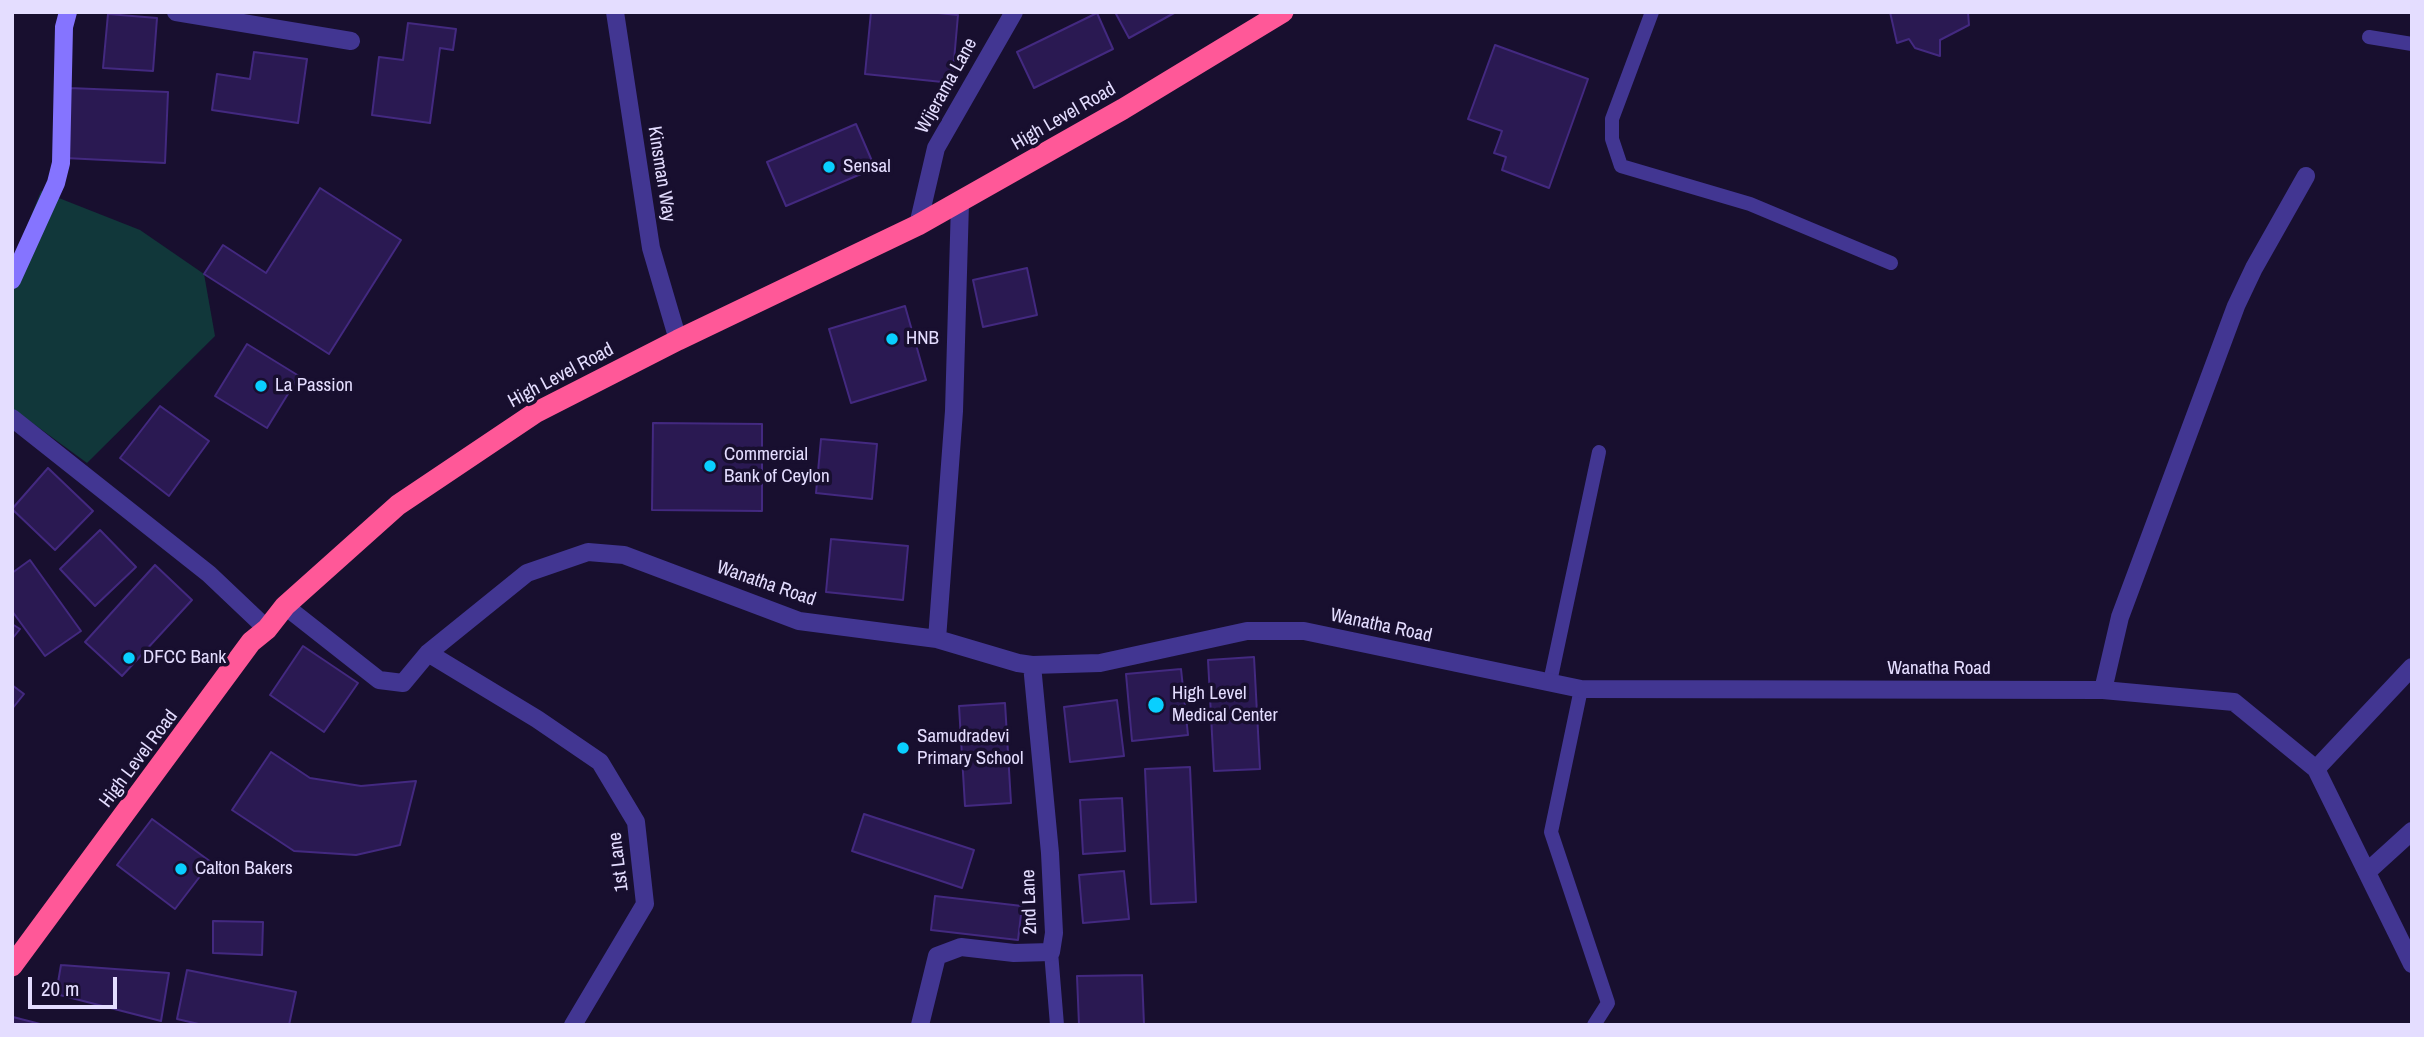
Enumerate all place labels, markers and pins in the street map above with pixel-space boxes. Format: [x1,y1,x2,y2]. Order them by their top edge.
place label: Sensal [843,156,891,178]
marker: Sensal [821,159,837,175]
place label: HNB [906,328,939,350]
marker: HNB [884,331,900,347]
place label: La Passion [275,375,353,397]
marker: La Passion [253,378,269,394]
place label: Commercial Bank of Ceylon [724,444,830,488]
marker: Commercial Bank of Ceylon [702,458,718,474]
place label: DFCC Bank [143,647,226,669]
marker: DFCC Bank [121,650,137,666]
place label: High Level Medical Center [1172,683,1278,727]
marker: High Level Medical Center [1146,695,1166,715]
place label: Samudradevi Primary School [917,726,1023,770]
marker: Samudradevi Primary School [895,740,911,756]
place label: Calton Bakers [195,858,293,880]
marker: Calton Bakers [173,861,189,877]

